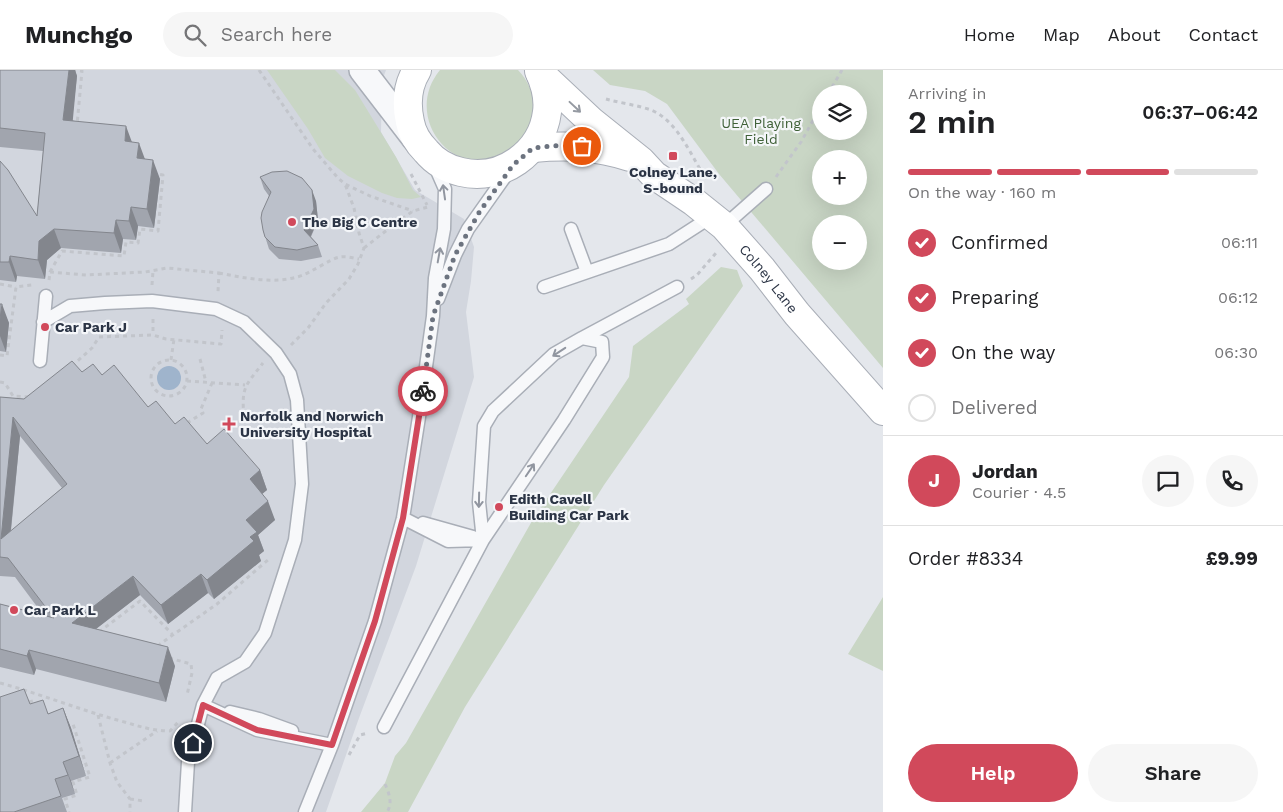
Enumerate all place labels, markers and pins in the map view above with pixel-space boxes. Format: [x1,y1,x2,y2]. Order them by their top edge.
pin [561,125,603,167]
marker: Colney Lane, S-bound [667,150,679,162]
place label: Colney Lane, S-bound [629,164,717,196]
place label: The Big C Centre [302,214,417,230]
marker: The Big C Centre [286,216,298,228]
place label: Car Park J [55,319,127,335]
marker: Car Park J [39,321,51,333]
place label: Norfolk and Norwich University Hospital [240,408,384,440]
marker: Norfolk and Norwich University Hospital [222,417,236,431]
place label: Edith Cavell Building Car Park [509,491,629,523]
marker: Edith Cavell Building Car Park [493,501,505,513]
place label: Car Park L [24,602,96,618]
marker: Car Park L [8,604,20,616]
pin [172,722,214,764]

